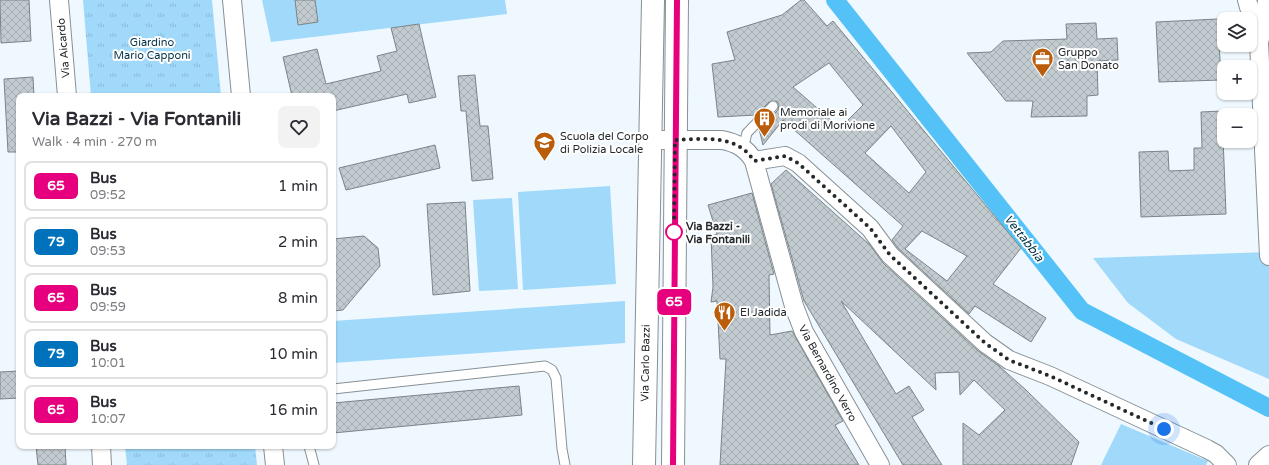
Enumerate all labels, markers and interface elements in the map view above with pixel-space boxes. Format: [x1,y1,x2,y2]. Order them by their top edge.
map controls [1217,12,1257,148]
button: layers [1217,12,1257,52]
street label: Via Aicardo [54,17,73,78]
park label: Giardino Mario Capponi [113,36,191,62]
office icon: Gruppo San Donato [1030,45,1056,78]
place label: Gruppo San Donato [1058,46,1119,72]
button: + [1217,60,1257,100]
building icon: Memoriale ai prodi di Morivione [751,105,777,138]
button: heart [278,106,320,148]
place label: Memoriale ai prodi di Morivione [780,106,875,132]
text: Via Bazzi - Via Fontanili [32,108,241,130]
button: − [1217,108,1257,148]
school or university icon: Scuola del Corpo di Polizia Locale [531,129,557,162]
place label: Scuola del Corpo di Polizia Locale [560,130,649,156]
text: Walk · 4 min · 270 m [32,134,157,150]
text: Bus [90,169,117,187]
text: 65 [47,177,65,194]
text: 1 min [278,177,318,195]
text: 09:52 [90,187,126,203]
water label: Vettabbia [1001,212,1047,264]
place label: Via Bazzi - Via Fontanili [686,220,750,246]
marker: Via Bazzi - Via Fontanili [665,223,683,241]
text: Bus [90,225,117,243]
text: 79 [47,233,65,250]
text: 2 min [278,233,318,251]
text: 09:53 [90,243,126,259]
text: Bus [90,281,117,299]
text: 65 [47,289,65,306]
text: 8 min [278,289,318,307]
line badge: 65 [656,289,692,315]
text: 65 [665,293,683,310]
text: 09:59 [90,299,126,315]
restaurant icon: El Jadida [712,299,738,332]
place label: El Jadida [740,306,787,319]
street label: Via Bernardino Verro [796,323,860,424]
street label: Via Carlo Bazzi [638,324,653,402]
text: Bus [90,337,117,355]
text: 79 [47,345,65,362]
text: 10 min [269,345,318,363]
text: 10:01 [90,355,126,371]
text: Bus [90,393,117,411]
text: 65 [47,401,65,418]
text: 16 min [269,401,318,419]
text: 10:07 [90,411,126,427]
your location [1154,419,1174,439]

